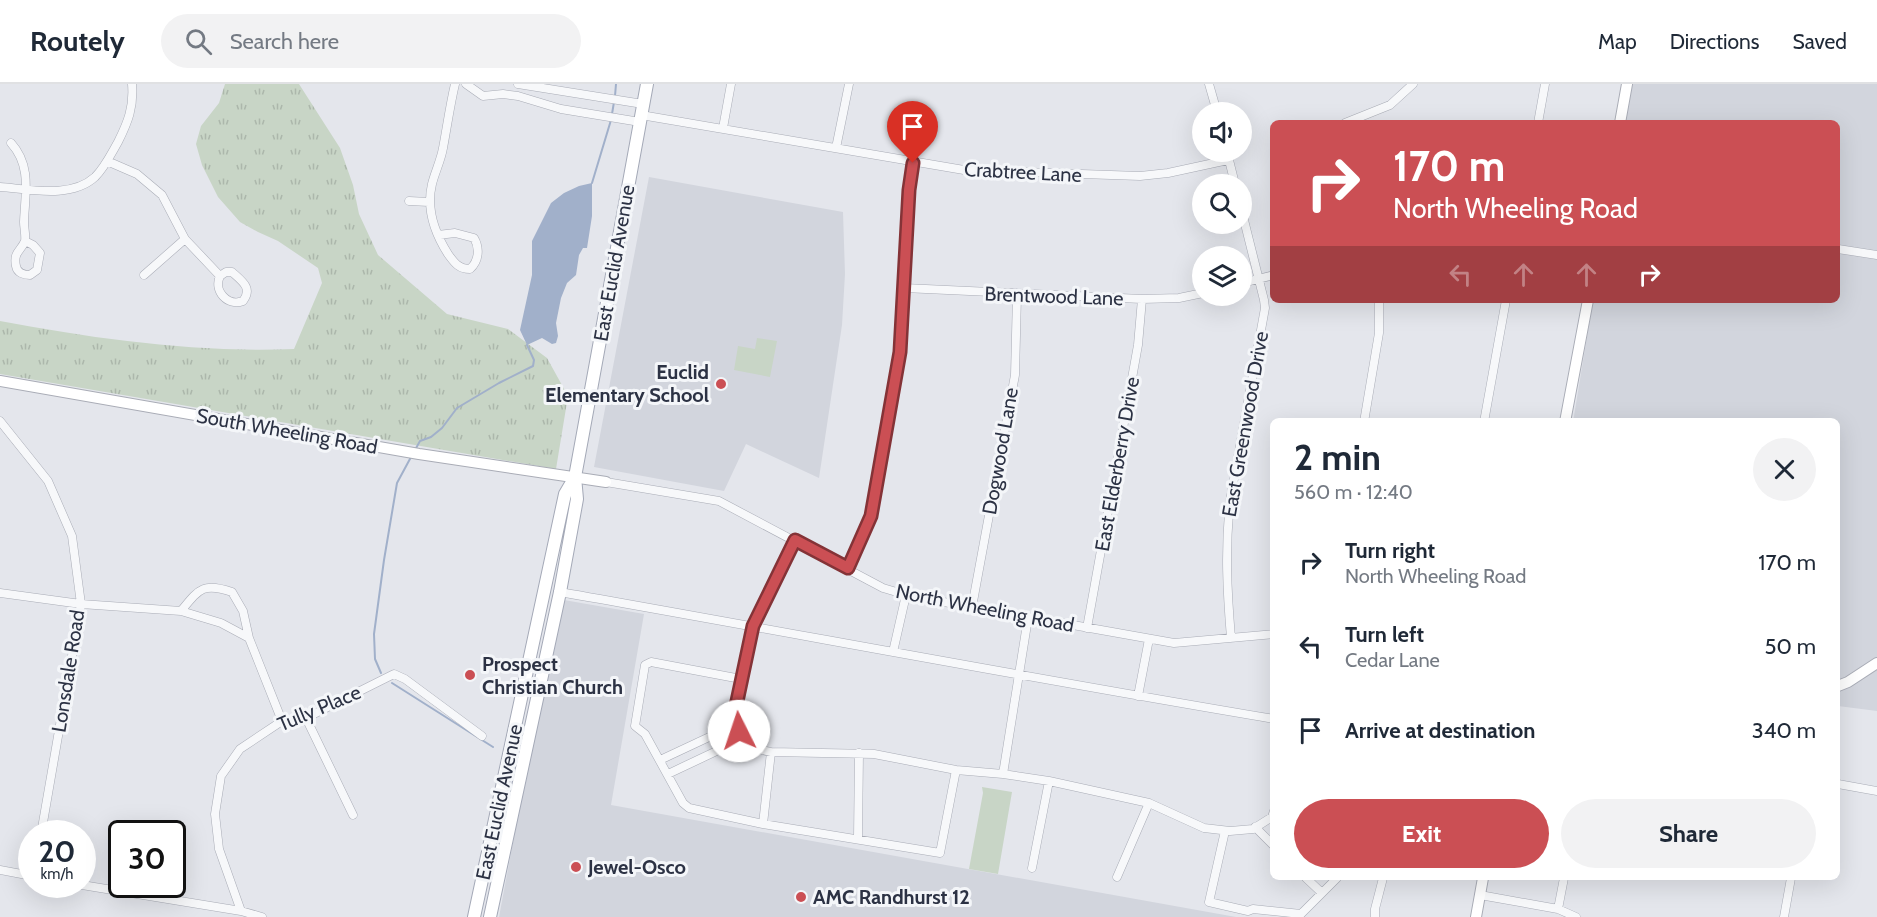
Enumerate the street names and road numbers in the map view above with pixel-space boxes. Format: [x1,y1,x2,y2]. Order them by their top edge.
street label: Crabtree Lane [964,157,1082,187]
street label: East Euclid Avenue [588,183,640,343]
street label: Brentwood Lane [984,282,1124,310]
street label: East Greenwood Drive [1217,329,1273,519]
street label: East Elderberry Drive [1090,375,1144,553]
street label: Dogwood Lane [977,386,1023,516]
street label: South Wheeling Road [195,403,379,459]
street label: North Wheeling Road [894,579,1076,637]
street label: Lonsdale Road [46,608,90,734]
street label: Tully Place [274,680,364,736]
street label: East Euclid Avenue [471,722,527,882]

